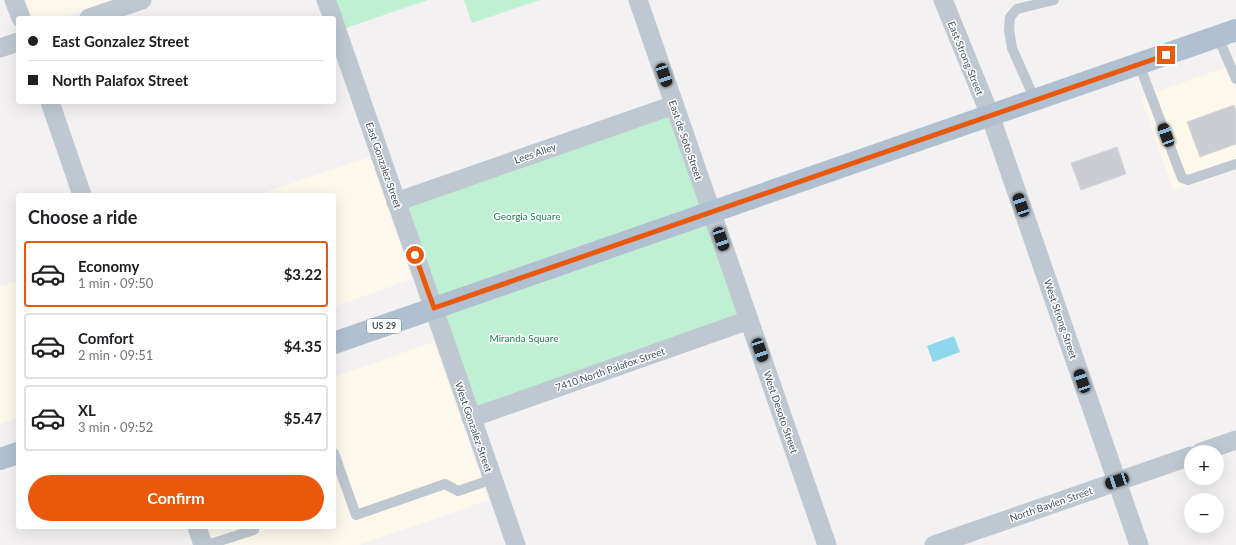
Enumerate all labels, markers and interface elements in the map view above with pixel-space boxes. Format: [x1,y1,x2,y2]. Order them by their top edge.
street label: East Strong Street [946,19,986,97]
text: East Gonzalez Street [52,32,189,50]
route end [1157,46,1175,64]
car [654,62,674,88]
text: North Palafox Street [52,71,188,89]
street label: East de Soto Street [667,98,705,182]
street label: East Gonzalez Street [364,120,404,210]
car [1156,122,1176,148]
street label: Lees Alley [512,140,558,166]
car [1011,192,1031,218]
text: Choose a ride [28,206,137,228]
park label: Georgia Square [493,210,561,222]
car [711,226,731,252]
route start [406,246,424,264]
icon: car [30,256,66,292]
text: Economy [78,257,139,275]
text: $3.22 [284,265,322,283]
text: 1 min · 09:50 [78,275,153,291]
street label: West Strong Street [1042,278,1080,361]
road number: US 29 [367,319,401,333]
icon: car [30,328,66,364]
text: Comfort [78,329,134,347]
park label: Miranda Square [489,332,559,344]
text: $4.35 [284,337,322,355]
car [750,337,770,363]
street label: 7410 North Palafox Street [554,344,667,393]
text: 2 min · 09:51 [78,347,153,363]
car [1072,368,1092,394]
street label: West Desoto Street [761,369,801,455]
street label: West Gonzalez Street [453,380,495,474]
icon: car [30,400,66,436]
text: XL [78,401,96,419]
text: $5.47 [284,409,322,427]
text: 3 min · 09:52 [78,419,153,435]
map controls [1184,445,1224,533]
button: + [1184,445,1224,485]
car [1104,471,1130,491]
button: Confirm [28,475,324,521]
street label: North Baylen Street [1008,484,1094,524]
button: − [1184,493,1224,533]

